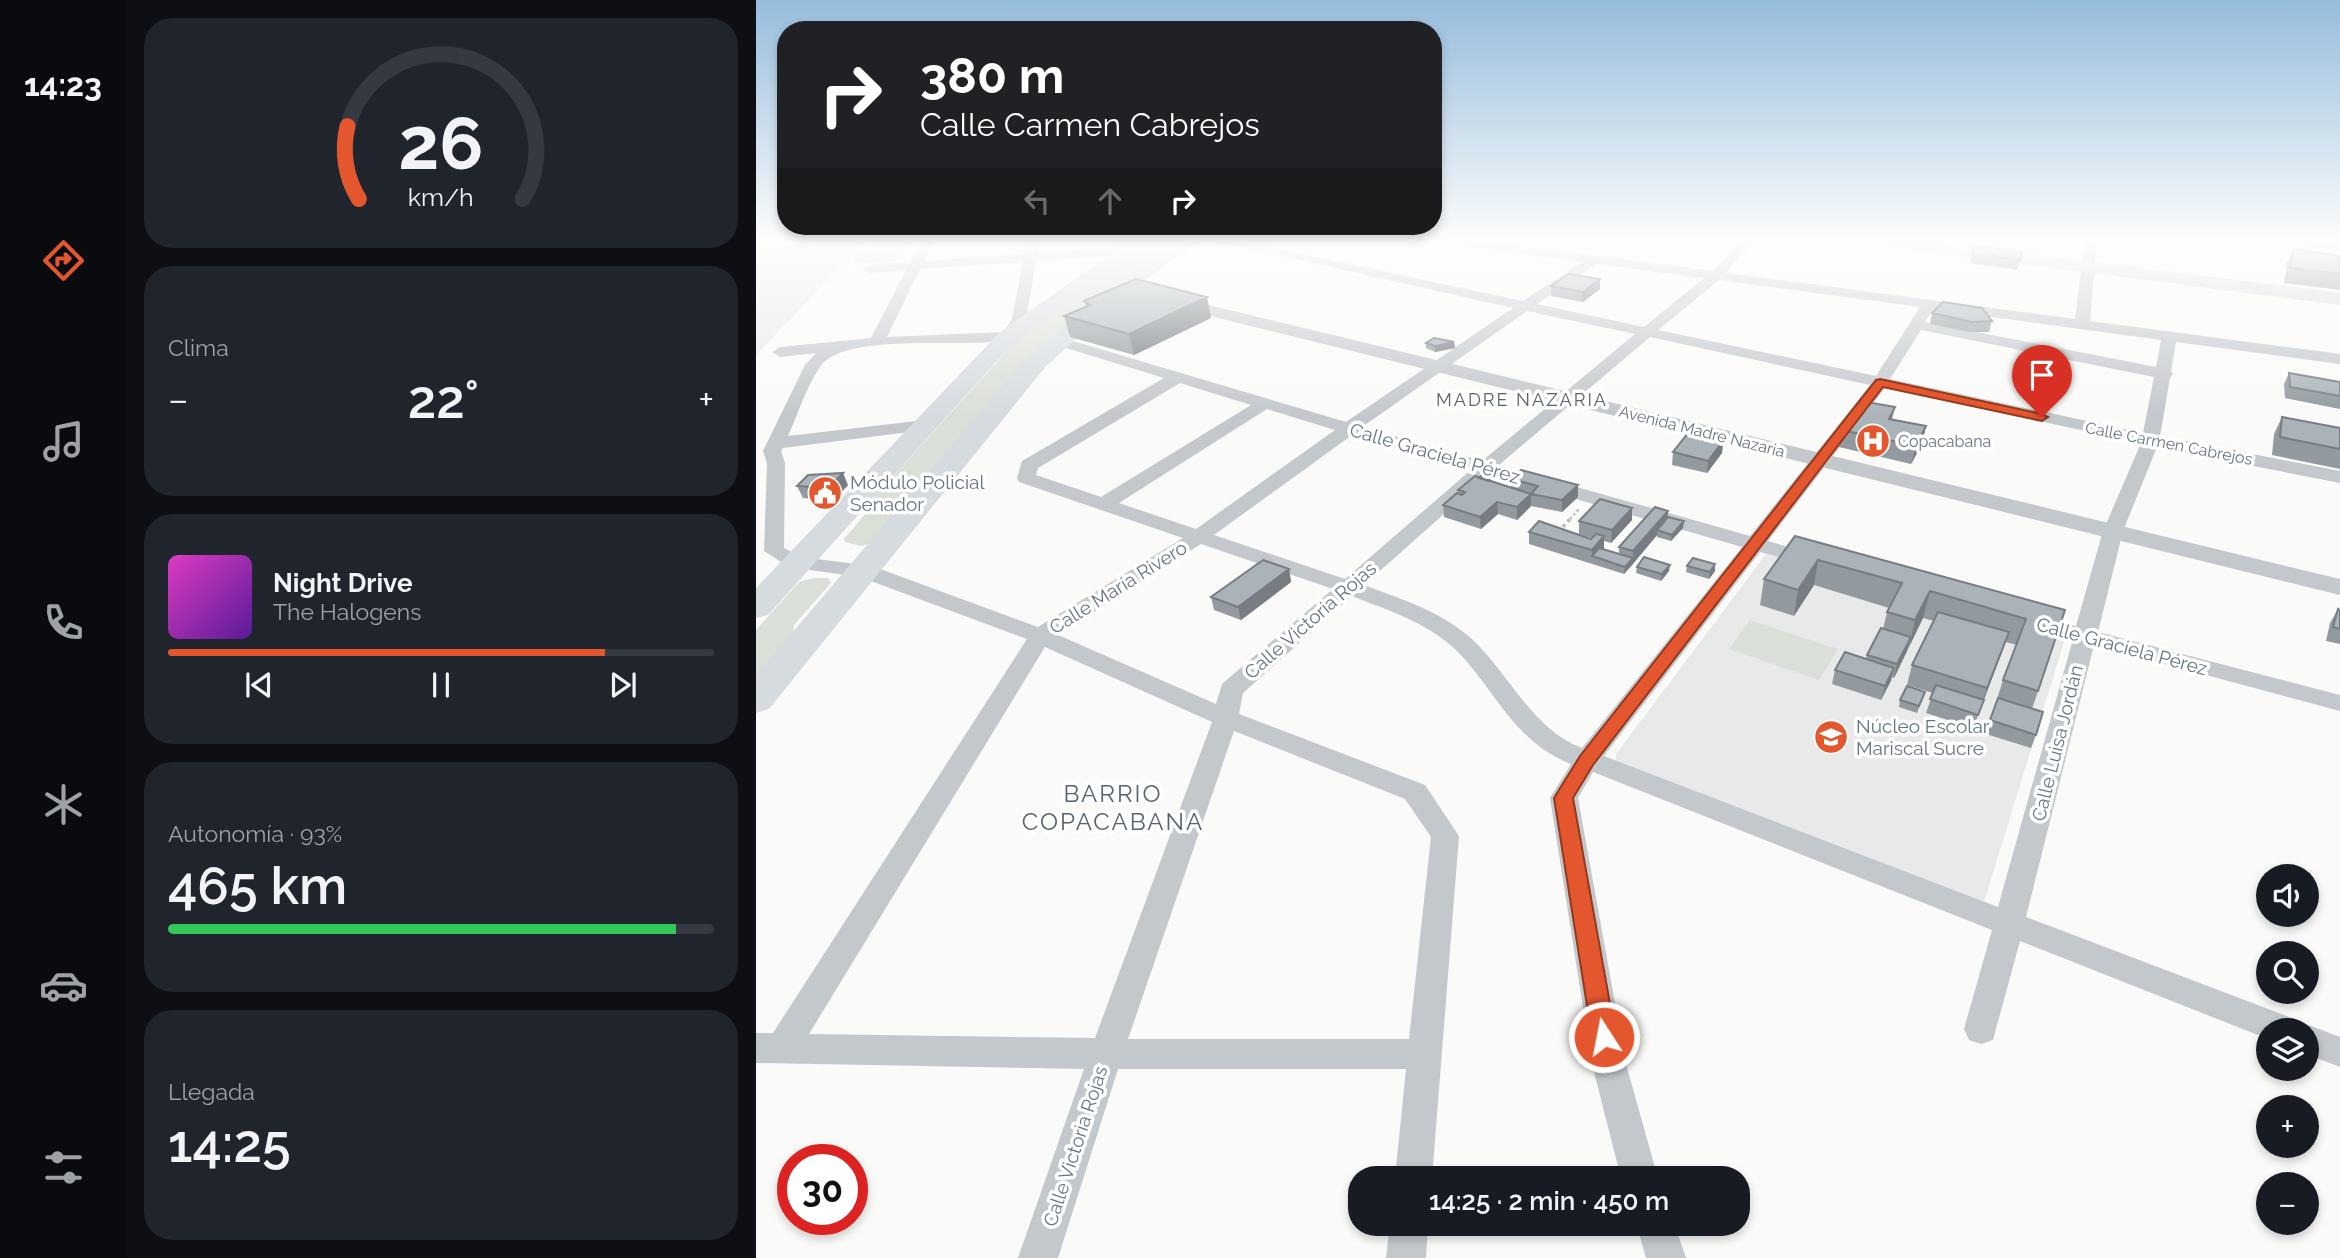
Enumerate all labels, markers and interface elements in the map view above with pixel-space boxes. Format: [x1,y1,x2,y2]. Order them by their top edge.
text: 380 m [920,47,1064,104]
icon: right [805,49,896,140]
text: 14:23 [24,66,102,103]
text: 26 [398,101,484,186]
text: Calle Carmen Cabrejos [920,106,1260,143]
text: km/h [408,182,474,212]
icon: left [1018,182,1056,220]
icon: ahead [1091,182,1129,220]
icon: right [1164,182,1202,220]
icon: directions [39,236,88,285]
text: Clima [168,334,229,361]
pin [2012,345,2072,417]
icon: arrive [2023,356,2061,394]
text: 22° [408,369,479,430]
text: − [168,377,188,422]
text: + [698,377,714,422]
district label: MADRE NAZARIA [1436,389,1608,410]
street label: Avenida Madre Nazaria [1617,402,1787,461]
icon: music [39,417,88,466]
street label: Calle Graciela Pérez [1347,418,1523,488]
street label: Calle Carmen Cabrejos [2084,418,2254,469]
hospital icon: Copacabana [1854,422,1892,460]
place label: Copacabana [1898,432,1991,451]
place label: Módulo Policial Senador [850,471,985,515]
public building icon: Módulo Policial Senador [806,474,844,512]
street label: Calle María Rivero [1045,536,1191,638]
street label: Calle Victoria Rojas [1240,557,1380,683]
text: Night Drive [273,568,412,598]
icon: phone [39,598,88,647]
text: The Halogens [273,598,421,625]
street label: Calle Graciela Pérez [2034,613,2210,679]
street label: Calle Luisa Jordán [2027,663,2087,823]
icon: previous [240,666,278,704]
icon: pause [422,666,460,704]
icon: next [604,666,642,704]
place label: Núcleo Escolar Mariscal Sucre [1856,715,1990,759]
school or university icon: Núcleo Escolar Mariscal Sucre [1812,718,1850,756]
district label: BARRIO COPACABANA [1022,779,1204,836]
icon: climate [39,780,88,829]
text: Autonomía · 93% [168,820,342,847]
text: 465 km [168,855,347,916]
map controls [2256,864,2319,1235]
button: sound [2256,864,2319,927]
button: search [2256,941,2319,1004]
icon: car [39,961,88,1010]
position arrow [1567,1000,1641,1074]
button: layers [2256,1018,2319,1081]
street label: Calle Victoria Rojas [1039,1063,1111,1229]
text: Llegada [168,1078,255,1105]
button: + [2256,1095,2319,1158]
text: 14:25 [168,1113,291,1174]
icon: filters [39,1143,88,1192]
speed limit sign: 30 [777,1144,868,1235]
button: − [2256,1172,2319,1235]
text: 14:25 · 2 min · 450 m [1429,1186,1669,1216]

